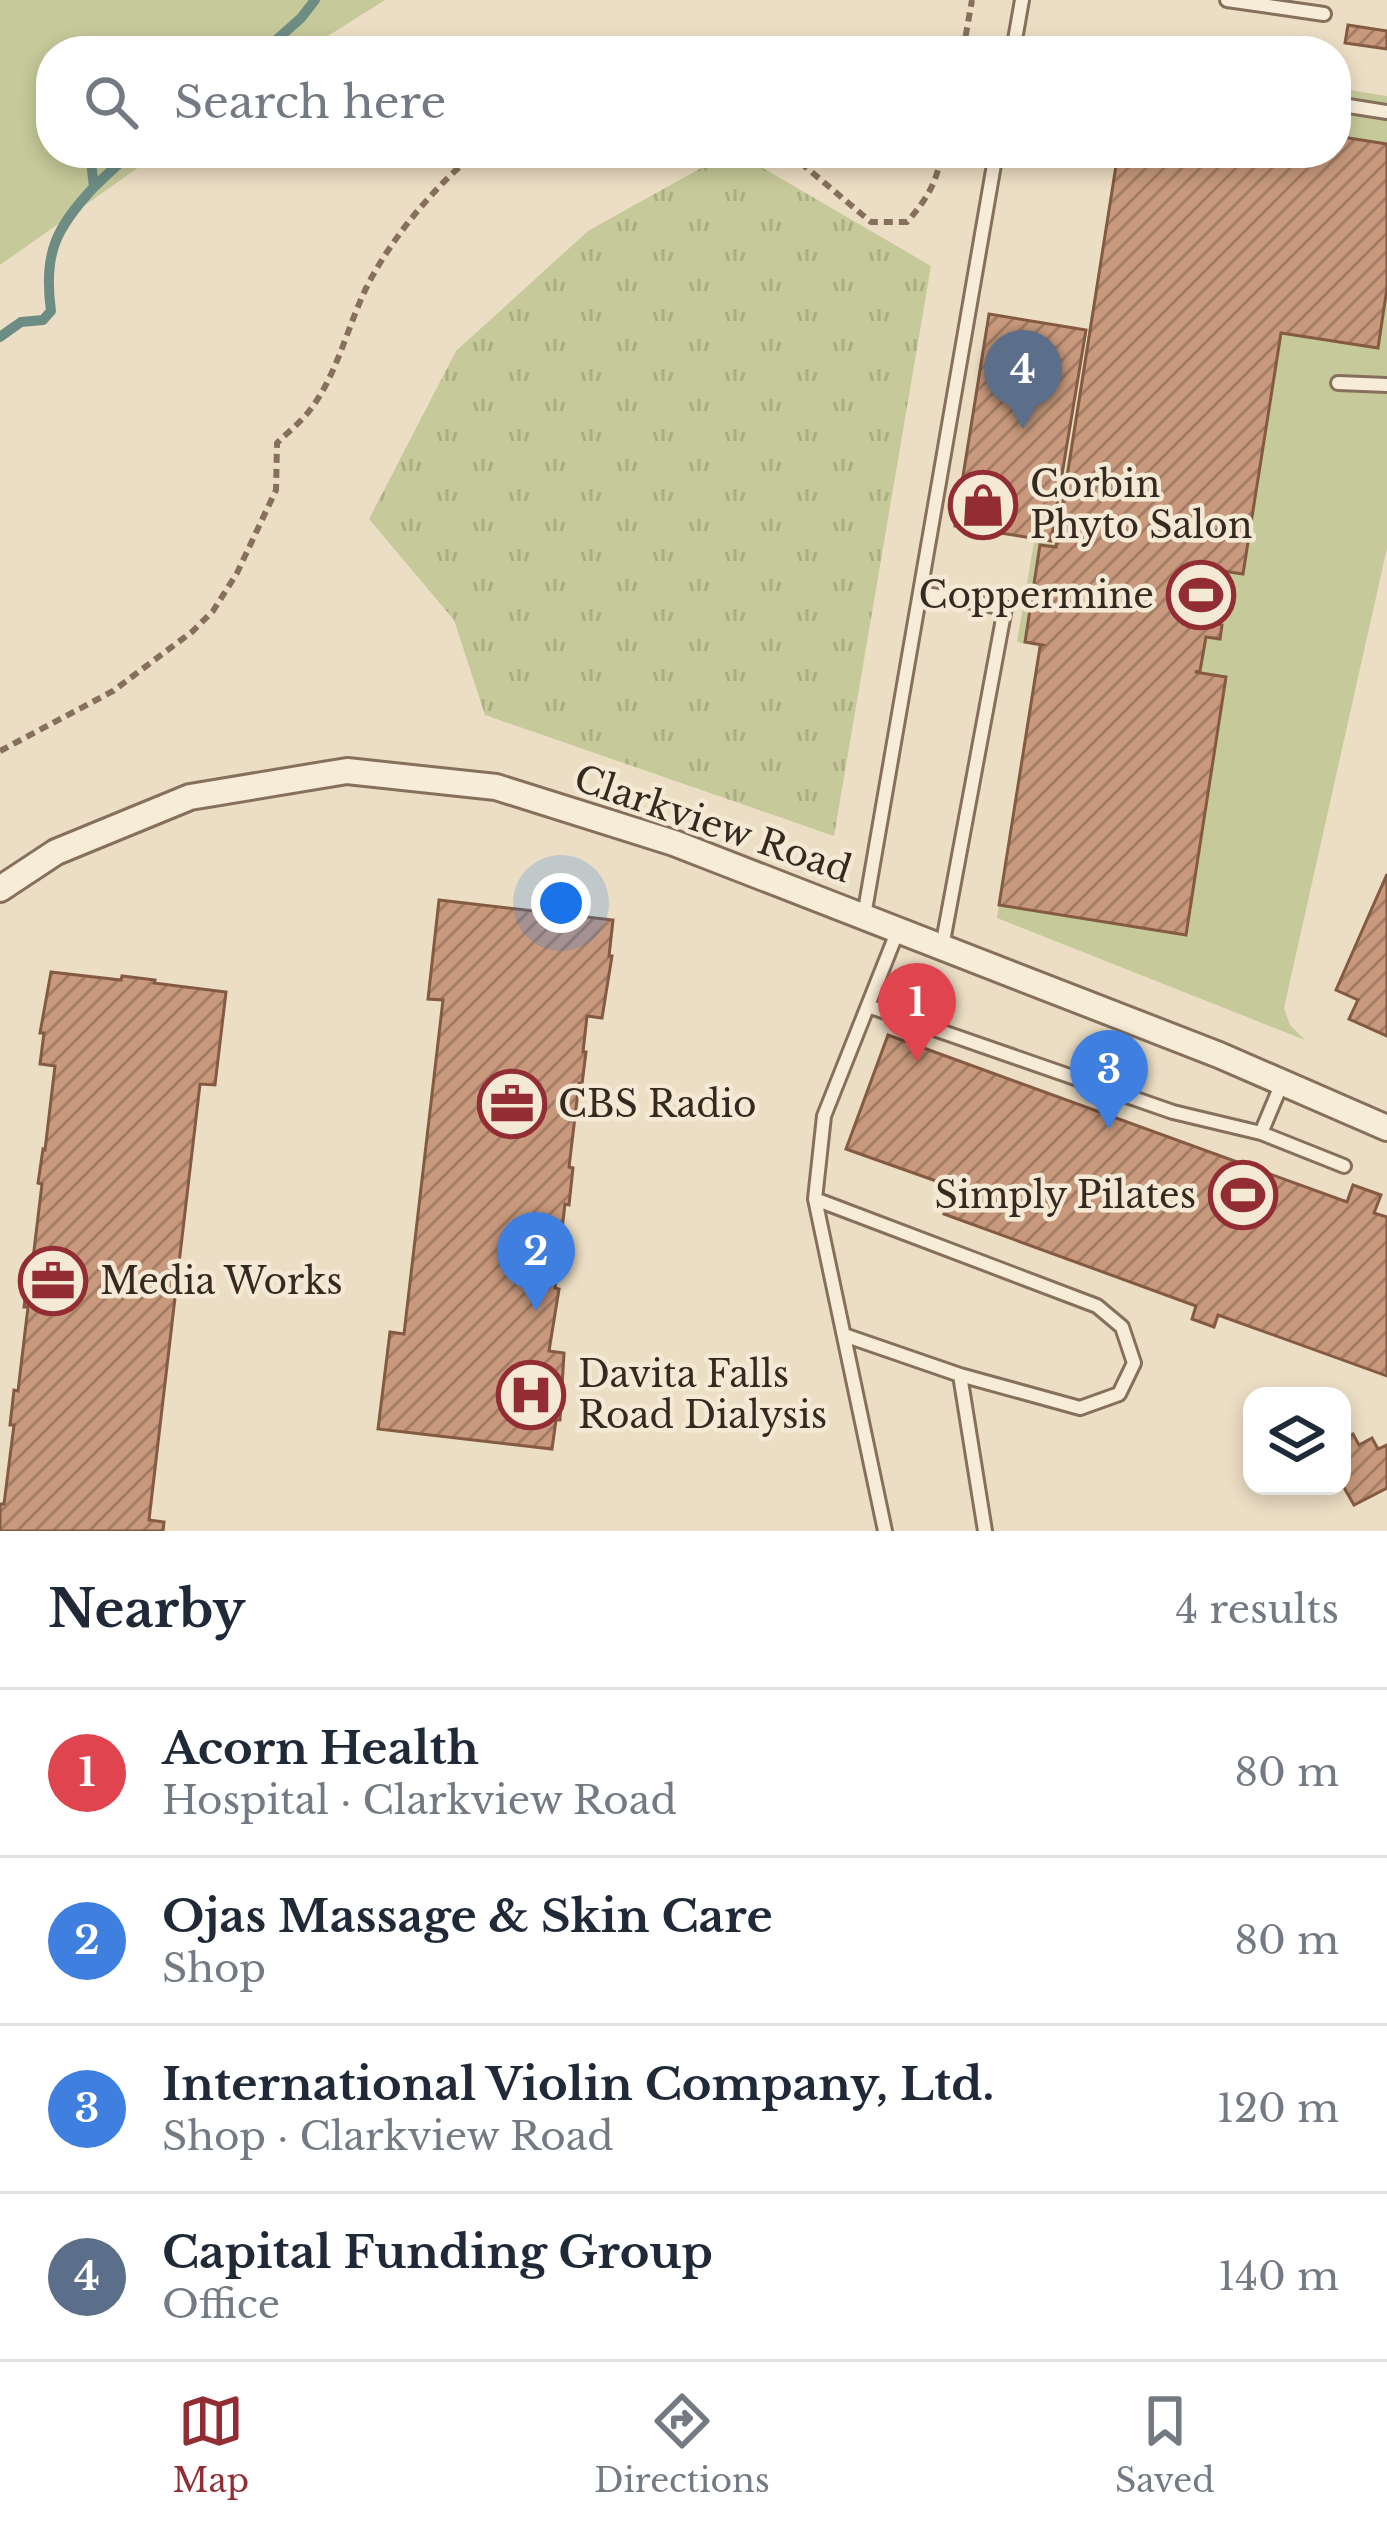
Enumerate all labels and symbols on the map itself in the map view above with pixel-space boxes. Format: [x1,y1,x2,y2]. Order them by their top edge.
pin: 4 [984,330,1062,429]
place label: Corbin Phyto Salon [1030,462,1252,548]
shop icon: Corbin Phyto Salon [948,470,1018,540]
sports icon: Coppermine [1166,560,1236,630]
place label: Coppermine [919,573,1154,618]
street label: Clarkview Road [569,756,857,892]
your location [531,873,591,933]
pin: 1 [878,963,956,1062]
pin: 3 [1070,1030,1148,1129]
office icon: CBS Radio [477,1069,547,1139]
place label: CBS Radio [558,1082,756,1127]
sports icon: Simply Pilates [1208,1160,1278,1230]
place label: Simply Pilates [934,1173,1196,1218]
pin: 2 [497,1212,575,1311]
office icon: Media Works [18,1246,88,1316]
place label: Media Works [100,1259,343,1304]
place label: Davita Falls Road Dialysis [578,1352,827,1438]
hospital icon: Davita Falls Road Dialysis [496,1360,566,1430]

